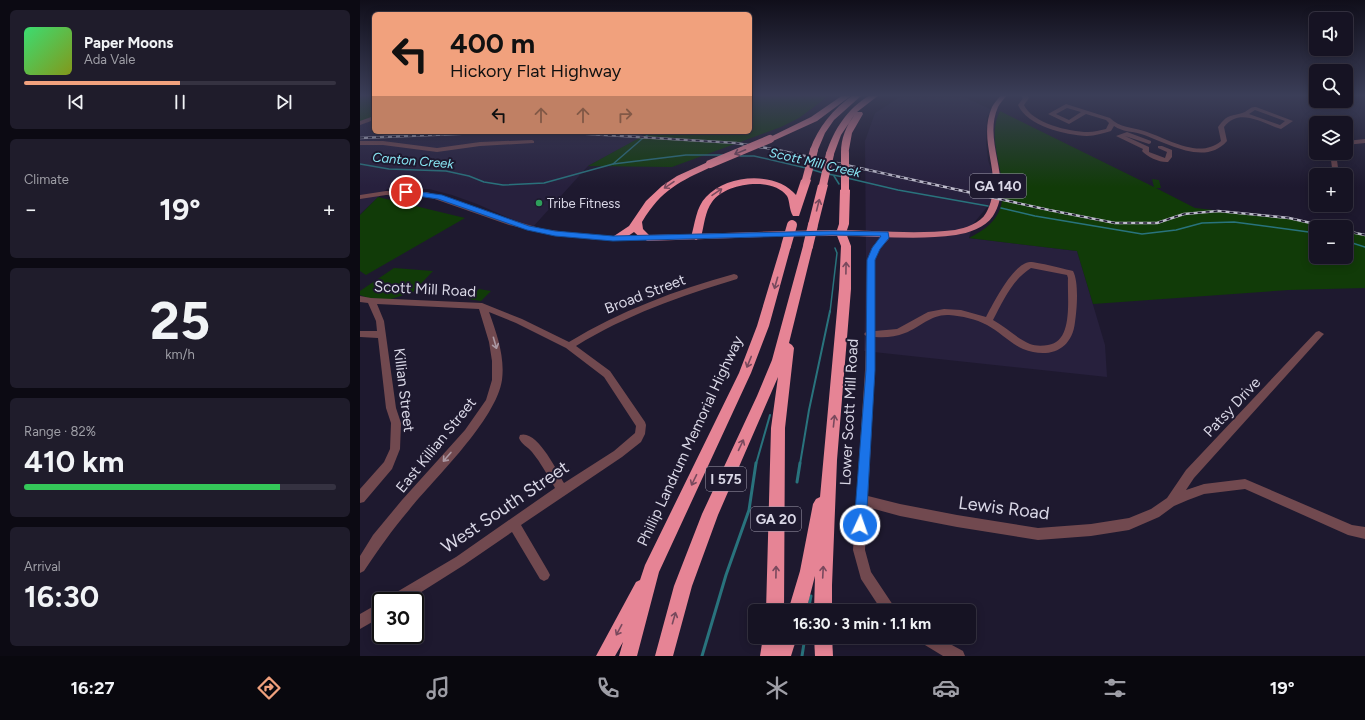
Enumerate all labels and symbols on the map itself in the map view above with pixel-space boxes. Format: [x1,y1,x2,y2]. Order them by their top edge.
water label: Scott Mill Creek [768,145,863,180]
one-way arrow [734,148,746,156]
water label: Canton Creek [372,149,455,172]
road number: GA 140 [970,174,1026,198]
pin [389,175,423,209]
one-way arrow [664,181,675,189]
one-way arrow [711,188,722,196]
place label: Tribe Fitness [547,196,620,211]
marker: Tribe Fitness [534,198,544,208]
one-way arrow [815,199,823,212]
one-way arrow [842,262,850,275]
street label: Broad Street [602,270,688,318]
one-way arrow [772,276,779,289]
street label: Scott Mill Road [374,277,476,301]
street label: Phillip Landrum Memorial Highway [633,333,747,549]
one-way arrow [492,336,499,349]
street label: Lower Scott Mill Road [836,338,862,486]
street label: Killian Street [390,347,418,433]
one-way arrow [745,356,753,368]
street label: Patsy Drive [1200,373,1264,441]
street label: East Killian Street [392,393,480,496]
one-way arrow [830,415,837,428]
one-way arrow [738,440,745,452]
one-way arrow [443,451,452,462]
street label: West South Street [437,456,573,558]
road number: I 575 [706,467,746,491]
one-way arrow [690,474,697,486]
street label: Lewis Road [957,492,1051,524]
position arrow [839,504,881,546]
road number: GA 20 [751,507,801,531]
one-way arrow [773,566,780,579]
one-way arrow [820,566,827,579]
speed limit sign: 30 [372,592,424,644]
one-way arrow [671,612,678,625]
one-way arrow [615,624,622,636]

